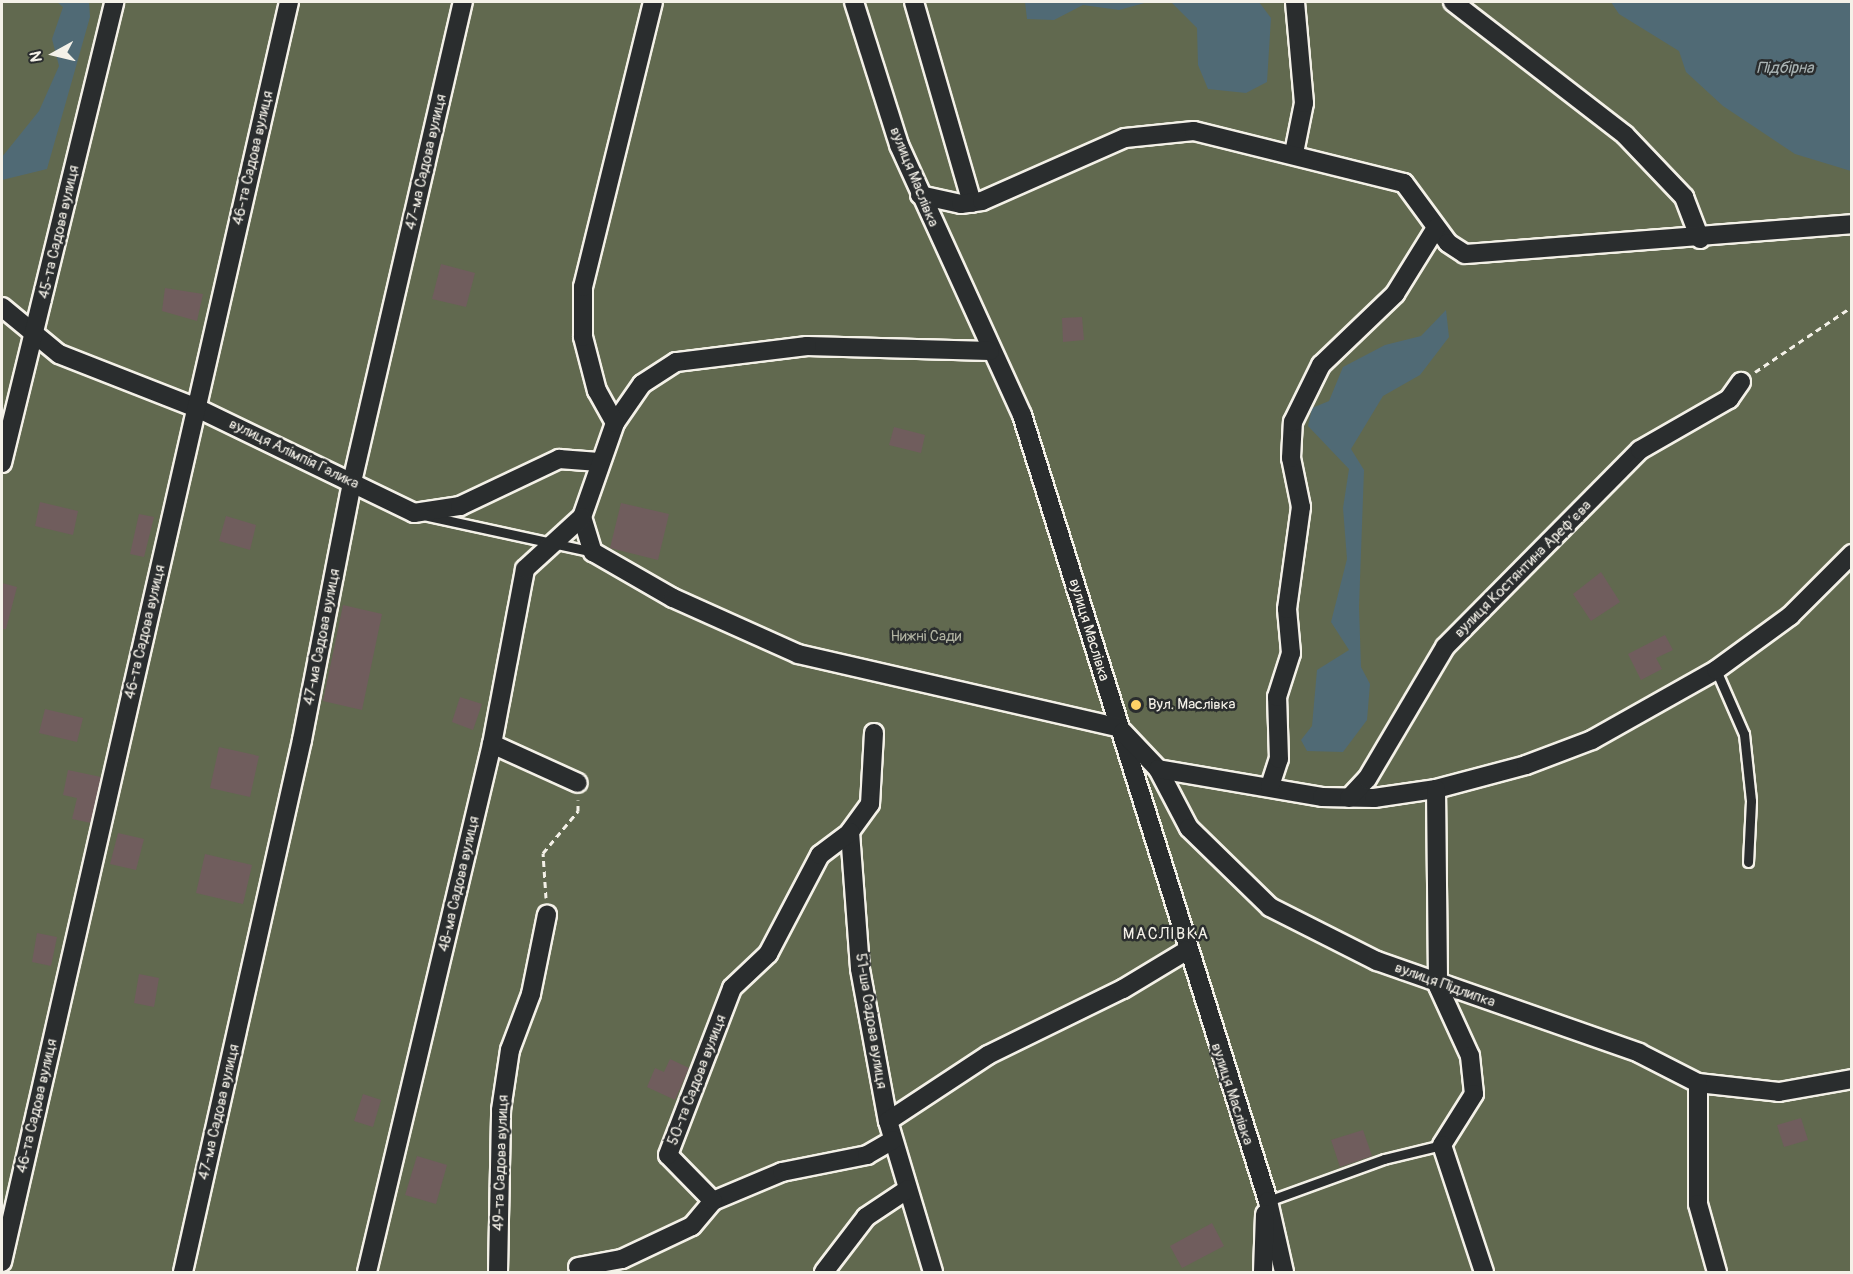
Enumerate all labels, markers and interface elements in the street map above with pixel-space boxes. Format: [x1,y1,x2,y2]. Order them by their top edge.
north arrow [24,24,84,84]
text: N [26,50,47,63]
water label: Підбірна [1756,58,1814,78]
street label: 46-та Садова вулиця [229,89,277,227]
street label: 47-ма Садова вулиця [402,92,450,232]
street label: вулиця Маслівка [886,124,942,230]
street label: 45-та Садова вулиця [35,163,83,301]
street label: вулиця Алімпія Галика [226,415,362,493]
street label: вулиця Костянтина Арефʼєва [1451,497,1595,641]
street label: 46-та Садова вулиця [121,563,169,701]
street label: 47-ма Садова вулиця [300,567,344,707]
street label: вулиця Маслівка [1065,577,1113,683]
park label: Нижні Сади [890,628,962,646]
place label: Вул. Маслівка [1148,696,1235,714]
marker: Вул. Маслівка [1129,698,1143,712]
street label: 48-ма Садова вулиця [435,815,483,953]
district label: МАСЛІВКА [1123,924,1209,944]
street label: 51-ша Садова вулиця [851,952,891,1090]
street label: вулиця Підлипка [1392,958,1498,1012]
street label: 50-та Садова вулиця [664,1012,730,1148]
street label: 46-та Садова вулиця [13,1037,61,1175]
street label: вулиця Маслівка [1207,1041,1257,1147]
street label: 47-ма Садова вулиця [195,1042,243,1182]
street label: 49-та Садова вулиця [490,1095,512,1231]

